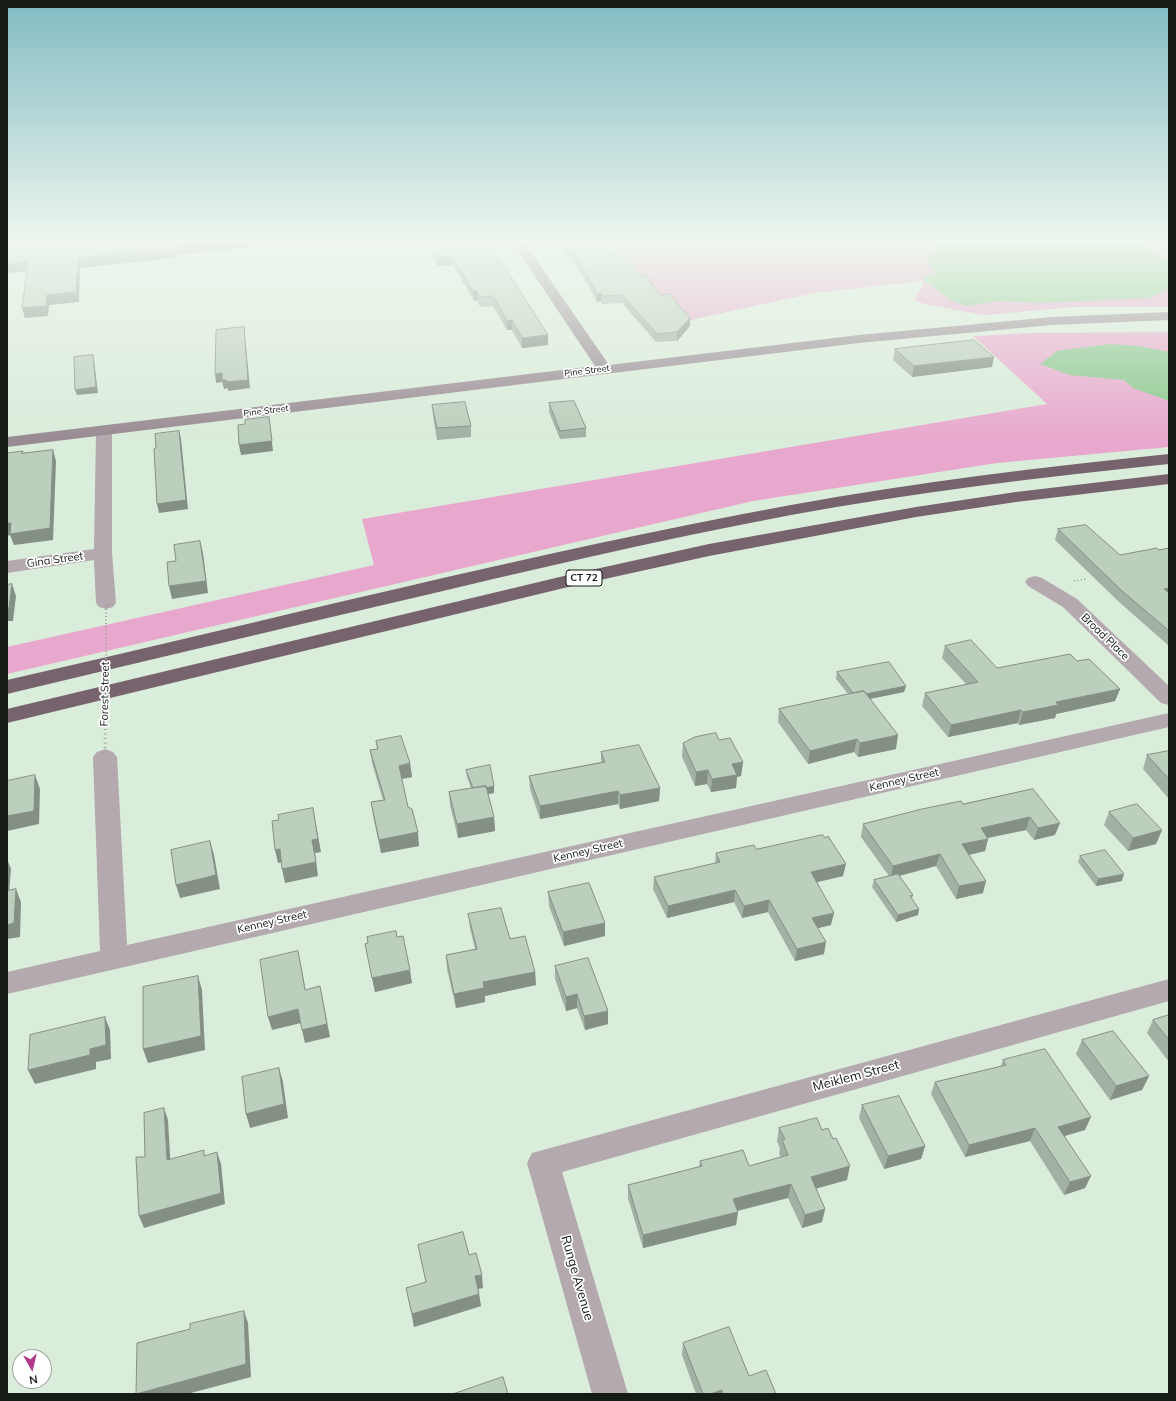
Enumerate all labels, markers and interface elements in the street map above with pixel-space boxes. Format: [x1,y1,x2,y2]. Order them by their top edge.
street label: Pine Street [564,363,610,379]
street label: Pine Street [243,403,289,419]
street label: Gina Street [26,549,84,571]
road number: CT 72 [566,570,602,586]
street label: Broad Place [1078,611,1132,663]
street label: Forest Street [98,662,112,726]
street label: Kenney Street [868,766,940,794]
street label: Kenney Street [552,837,624,865]
street label: Kenney Street [236,908,308,936]
street label: Meiklem Street [811,1057,901,1095]
street label: Runge Avenue [557,1234,597,1322]
north arrow [12,1349,52,1389]
text: N [28,1372,39,1387]

